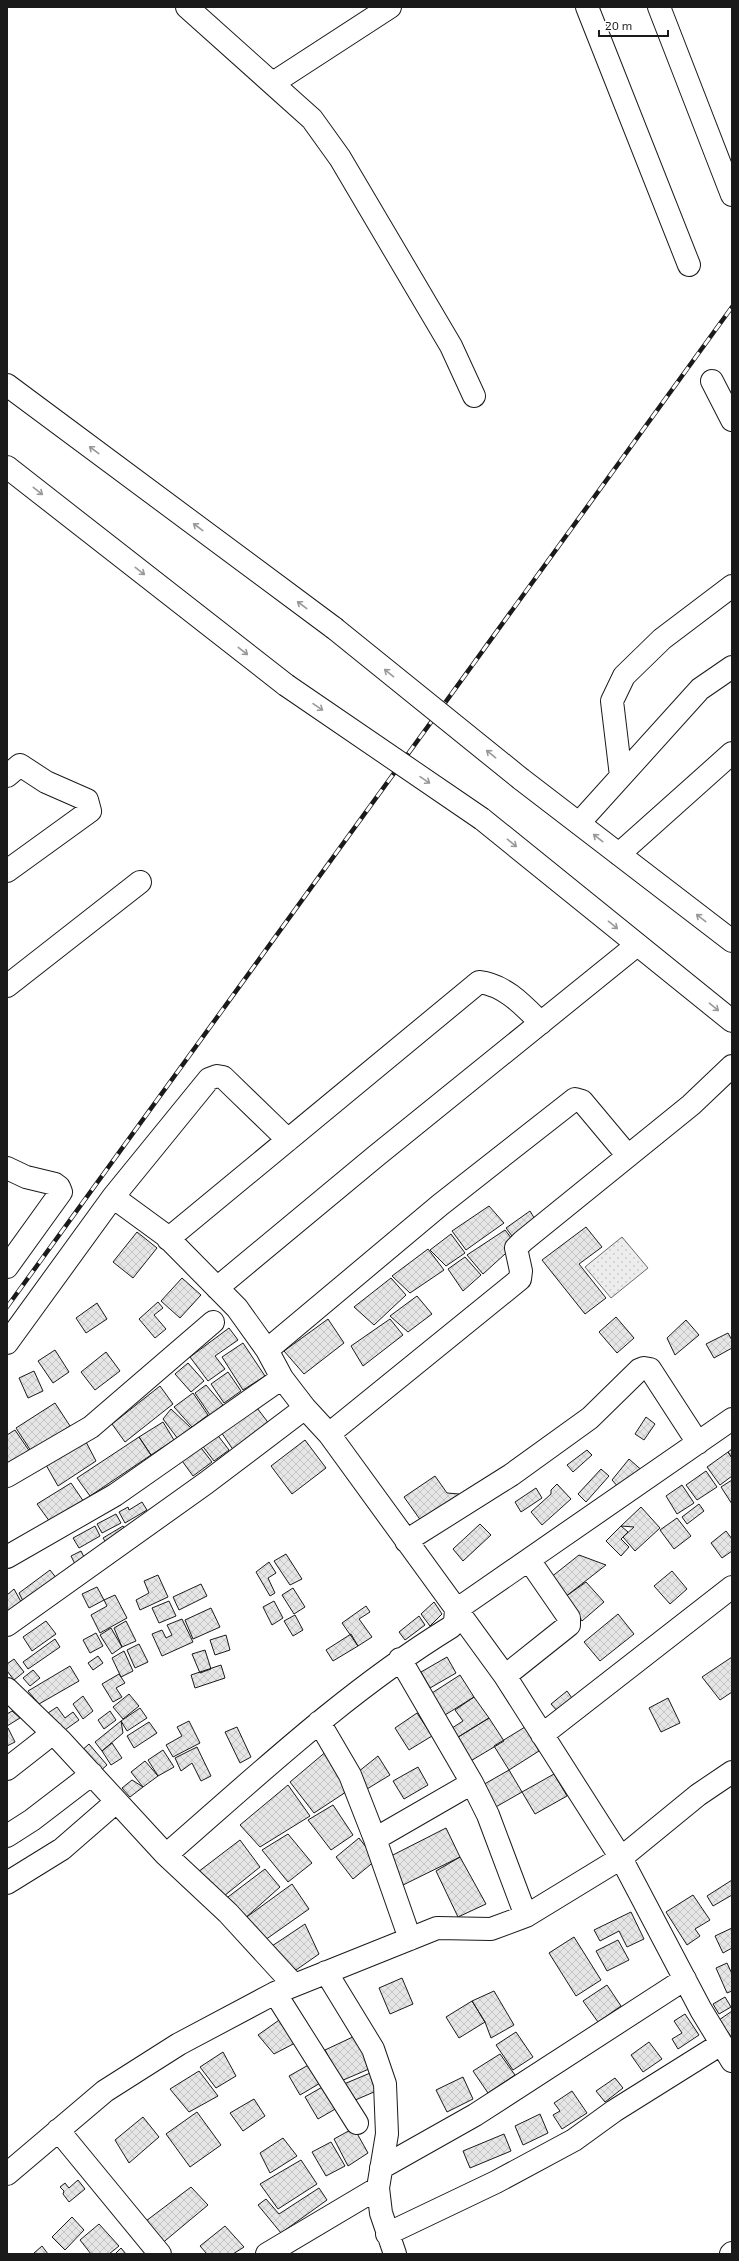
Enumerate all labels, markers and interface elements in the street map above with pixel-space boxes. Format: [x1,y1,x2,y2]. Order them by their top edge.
scale bar [599,12,668,38]
text: 20 m [605,18,632,32]
one-way arrow [89,445,100,454]
one-way arrow [32,487,43,496]
one-way arrow [193,523,204,531]
one-way arrow [135,567,146,576]
one-way arrow [297,601,308,609]
one-way arrow [237,647,248,655]
one-way arrow [384,668,395,677]
one-way arrow [312,703,323,711]
one-way arrow [485,750,496,759]
one-way arrow [420,776,431,784]
one-way arrow [593,834,604,842]
one-way arrow [507,839,517,848]
one-way arrow [696,913,707,922]
one-way arrow [608,921,619,929]
one-way arrow [709,1002,720,1011]

